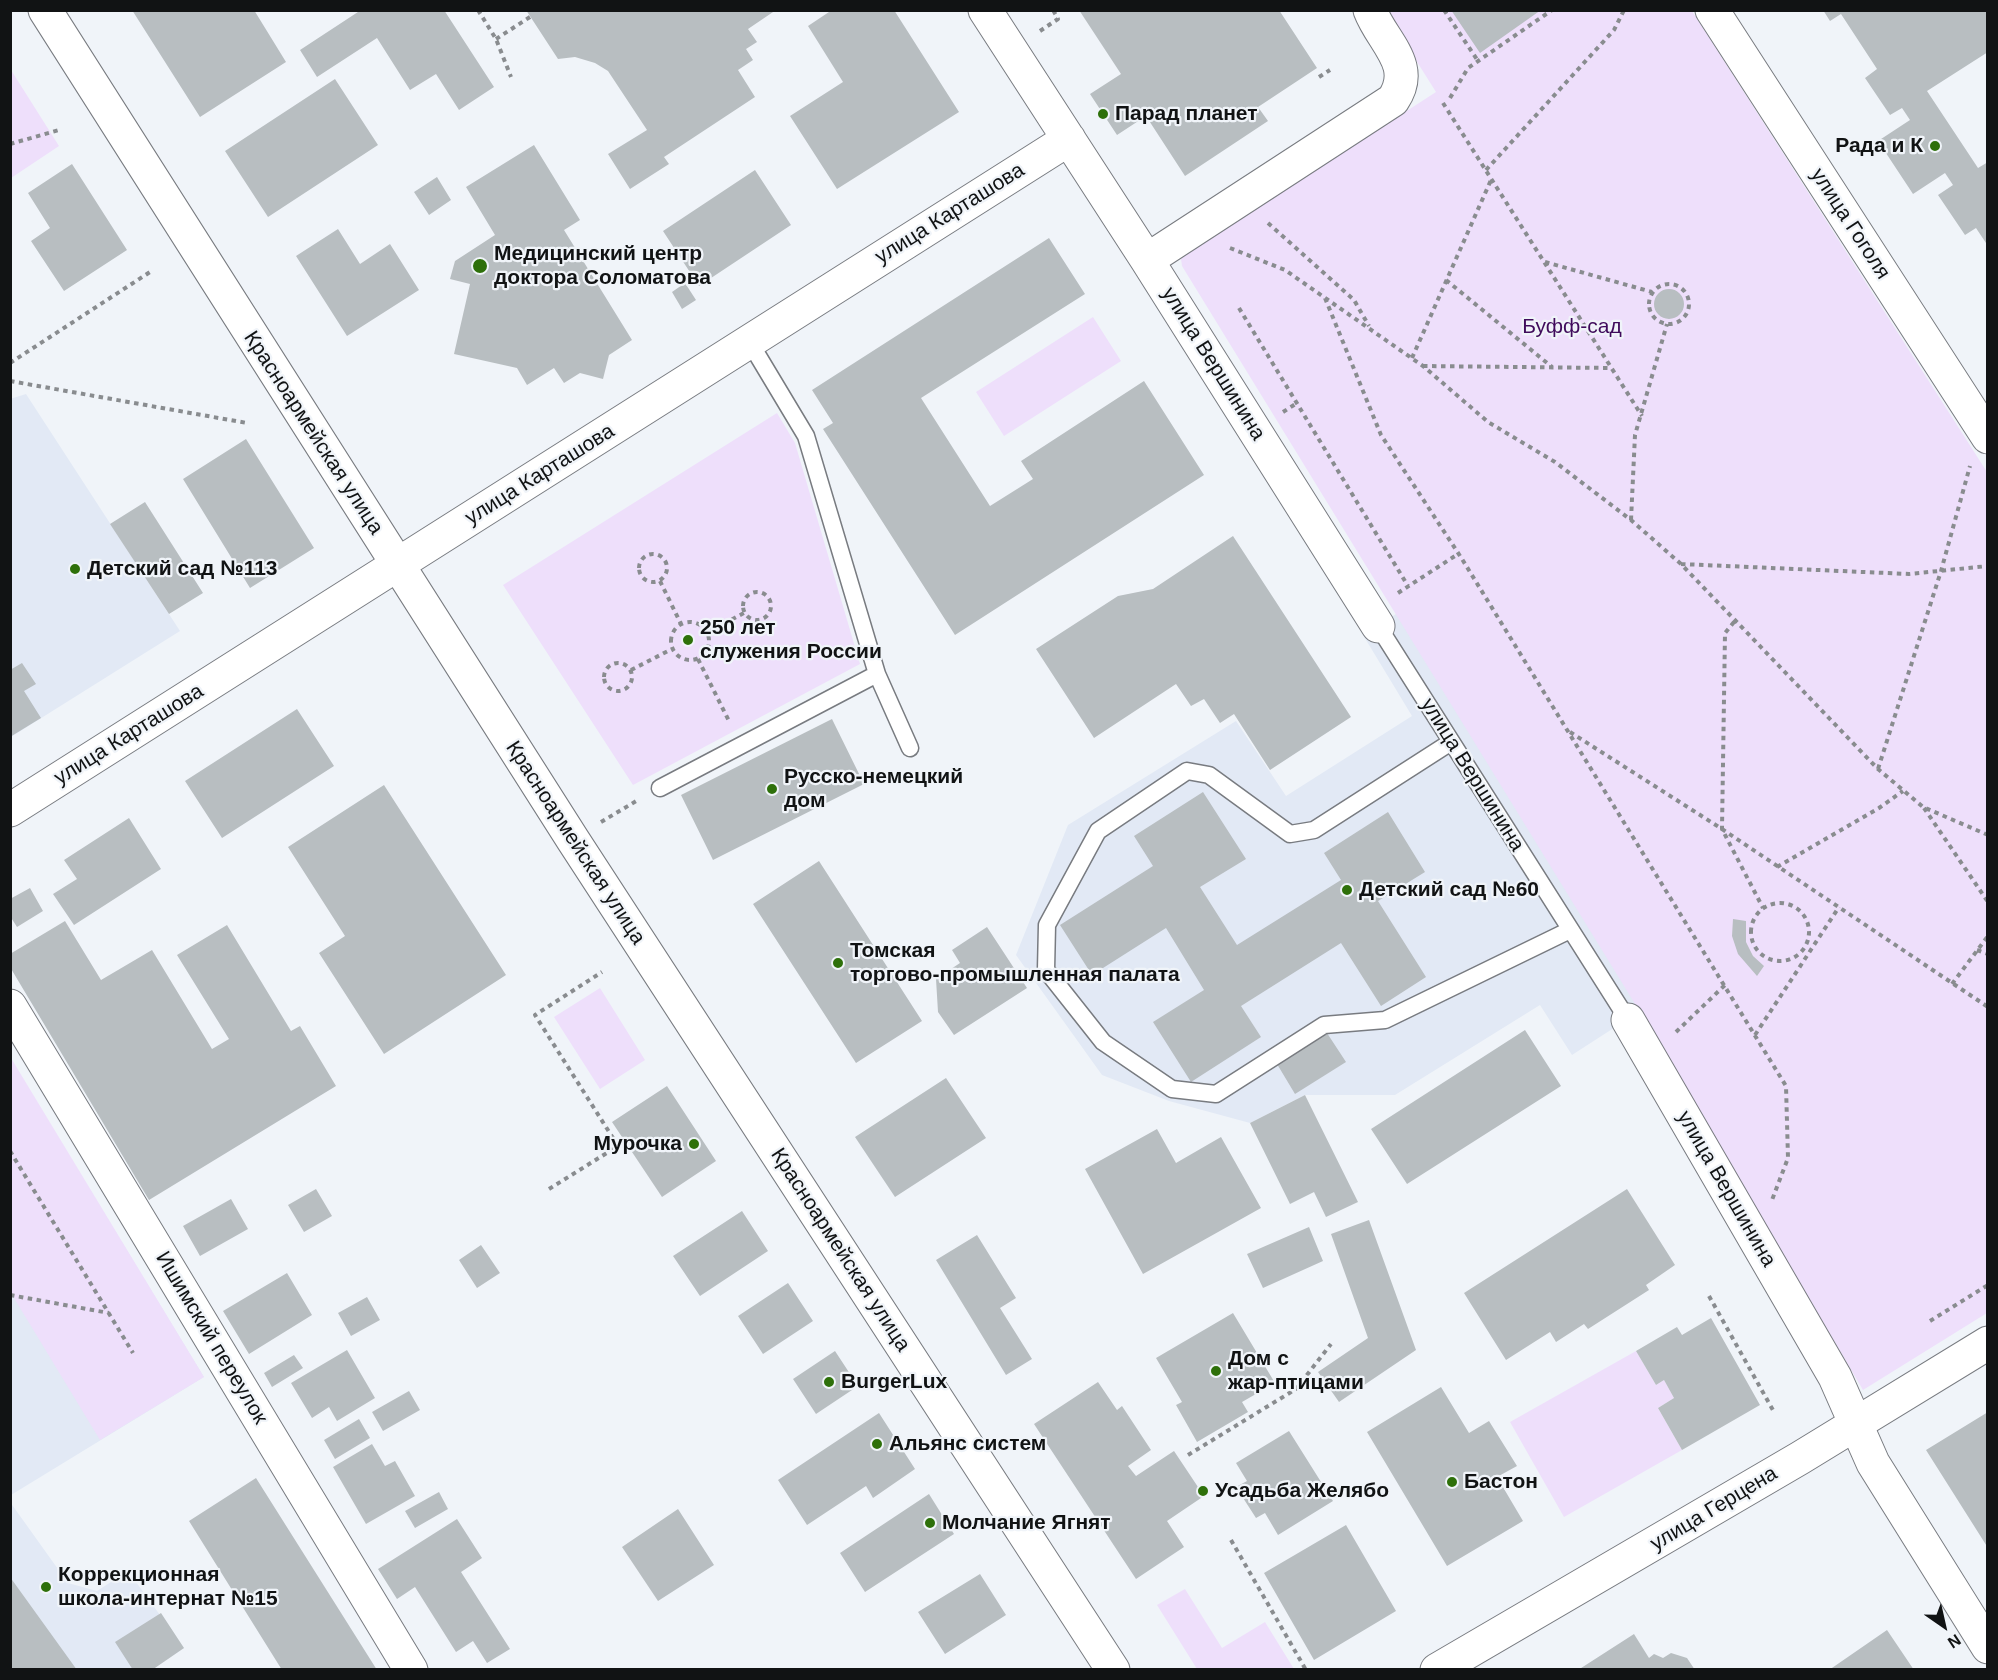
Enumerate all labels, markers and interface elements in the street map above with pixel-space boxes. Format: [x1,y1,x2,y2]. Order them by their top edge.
place label: Парад планет [1115,101,1258,127]
marker: Парад планет [1096,107,1110,121]
place label: Рада и К [1835,133,1923,159]
marker: Рада и К [1928,139,1942,153]
street label: улица Карташова [871,158,1029,270]
street label: улица Гоголя [1805,164,1895,284]
place label: Медицинский центр доктора Соломатова [494,241,711,291]
marker: Медицинский центр доктора Соломатова [471,257,489,275]
street label: улица Вершинина [1156,283,1270,445]
park label: Буфф-сад [1522,314,1622,340]
street label: Красноармейская улица [238,327,388,539]
street label: улица Карташова [461,419,619,531]
place label: Детский сад №113 [87,556,278,582]
marker: Детский сад №113 [68,562,82,576]
place label: 250 лет служения России [700,615,882,665]
marker: 250 лет служения России [681,633,695,647]
street label: улица Карташова [50,679,208,791]
street label: улица Вершинина [1415,694,1529,856]
street label: Красноармейская улица [500,737,650,949]
place label: Русско-немецкий дом [784,764,963,814]
marker: Русско-немецкий дом [765,782,779,796]
place label: Детский сад №60 [1359,877,1539,903]
marker: Детский сад №60 [1340,883,1354,897]
place label: Томская торгово-промышленная палата [850,938,1180,988]
marker: Томская торгово-промышленная палата [831,956,845,970]
street label: улица Вершинина [1671,1106,1781,1272]
place label: Мурочка [594,1131,682,1157]
marker: Мурочка [687,1137,701,1151]
street label: Красноармейская улица [765,1144,915,1356]
street label: Ишимский переулок [150,1247,272,1429]
place label: Дом с жар-птицами [1228,1346,1364,1396]
marker: Дом с жар-птицами [1209,1364,1223,1378]
place label: BurgerLux [841,1369,947,1395]
marker: BurgerLux [822,1375,836,1389]
place label: Альянс систем [889,1431,1046,1457]
marker: Альянс систем [870,1437,884,1451]
street label: улица Герцена [1646,1461,1782,1557]
place label: Бастон [1464,1469,1538,1495]
marker: Бастон [1445,1475,1459,1489]
place label: Усадьба Желябо [1215,1478,1389,1504]
marker: Усадьба Желябо [1196,1484,1210,1498]
place label: Молчание Ягнят [942,1510,1111,1536]
marker: Молчание Ягнят [923,1516,937,1530]
place label: Коррекционная школа-интернат №15 [58,1562,278,1612]
marker: Коррекционная школа-интернат №15 [39,1580,53,1594]
north arrow [1914,1596,1974,1656]
text: N [1945,1631,1964,1652]

